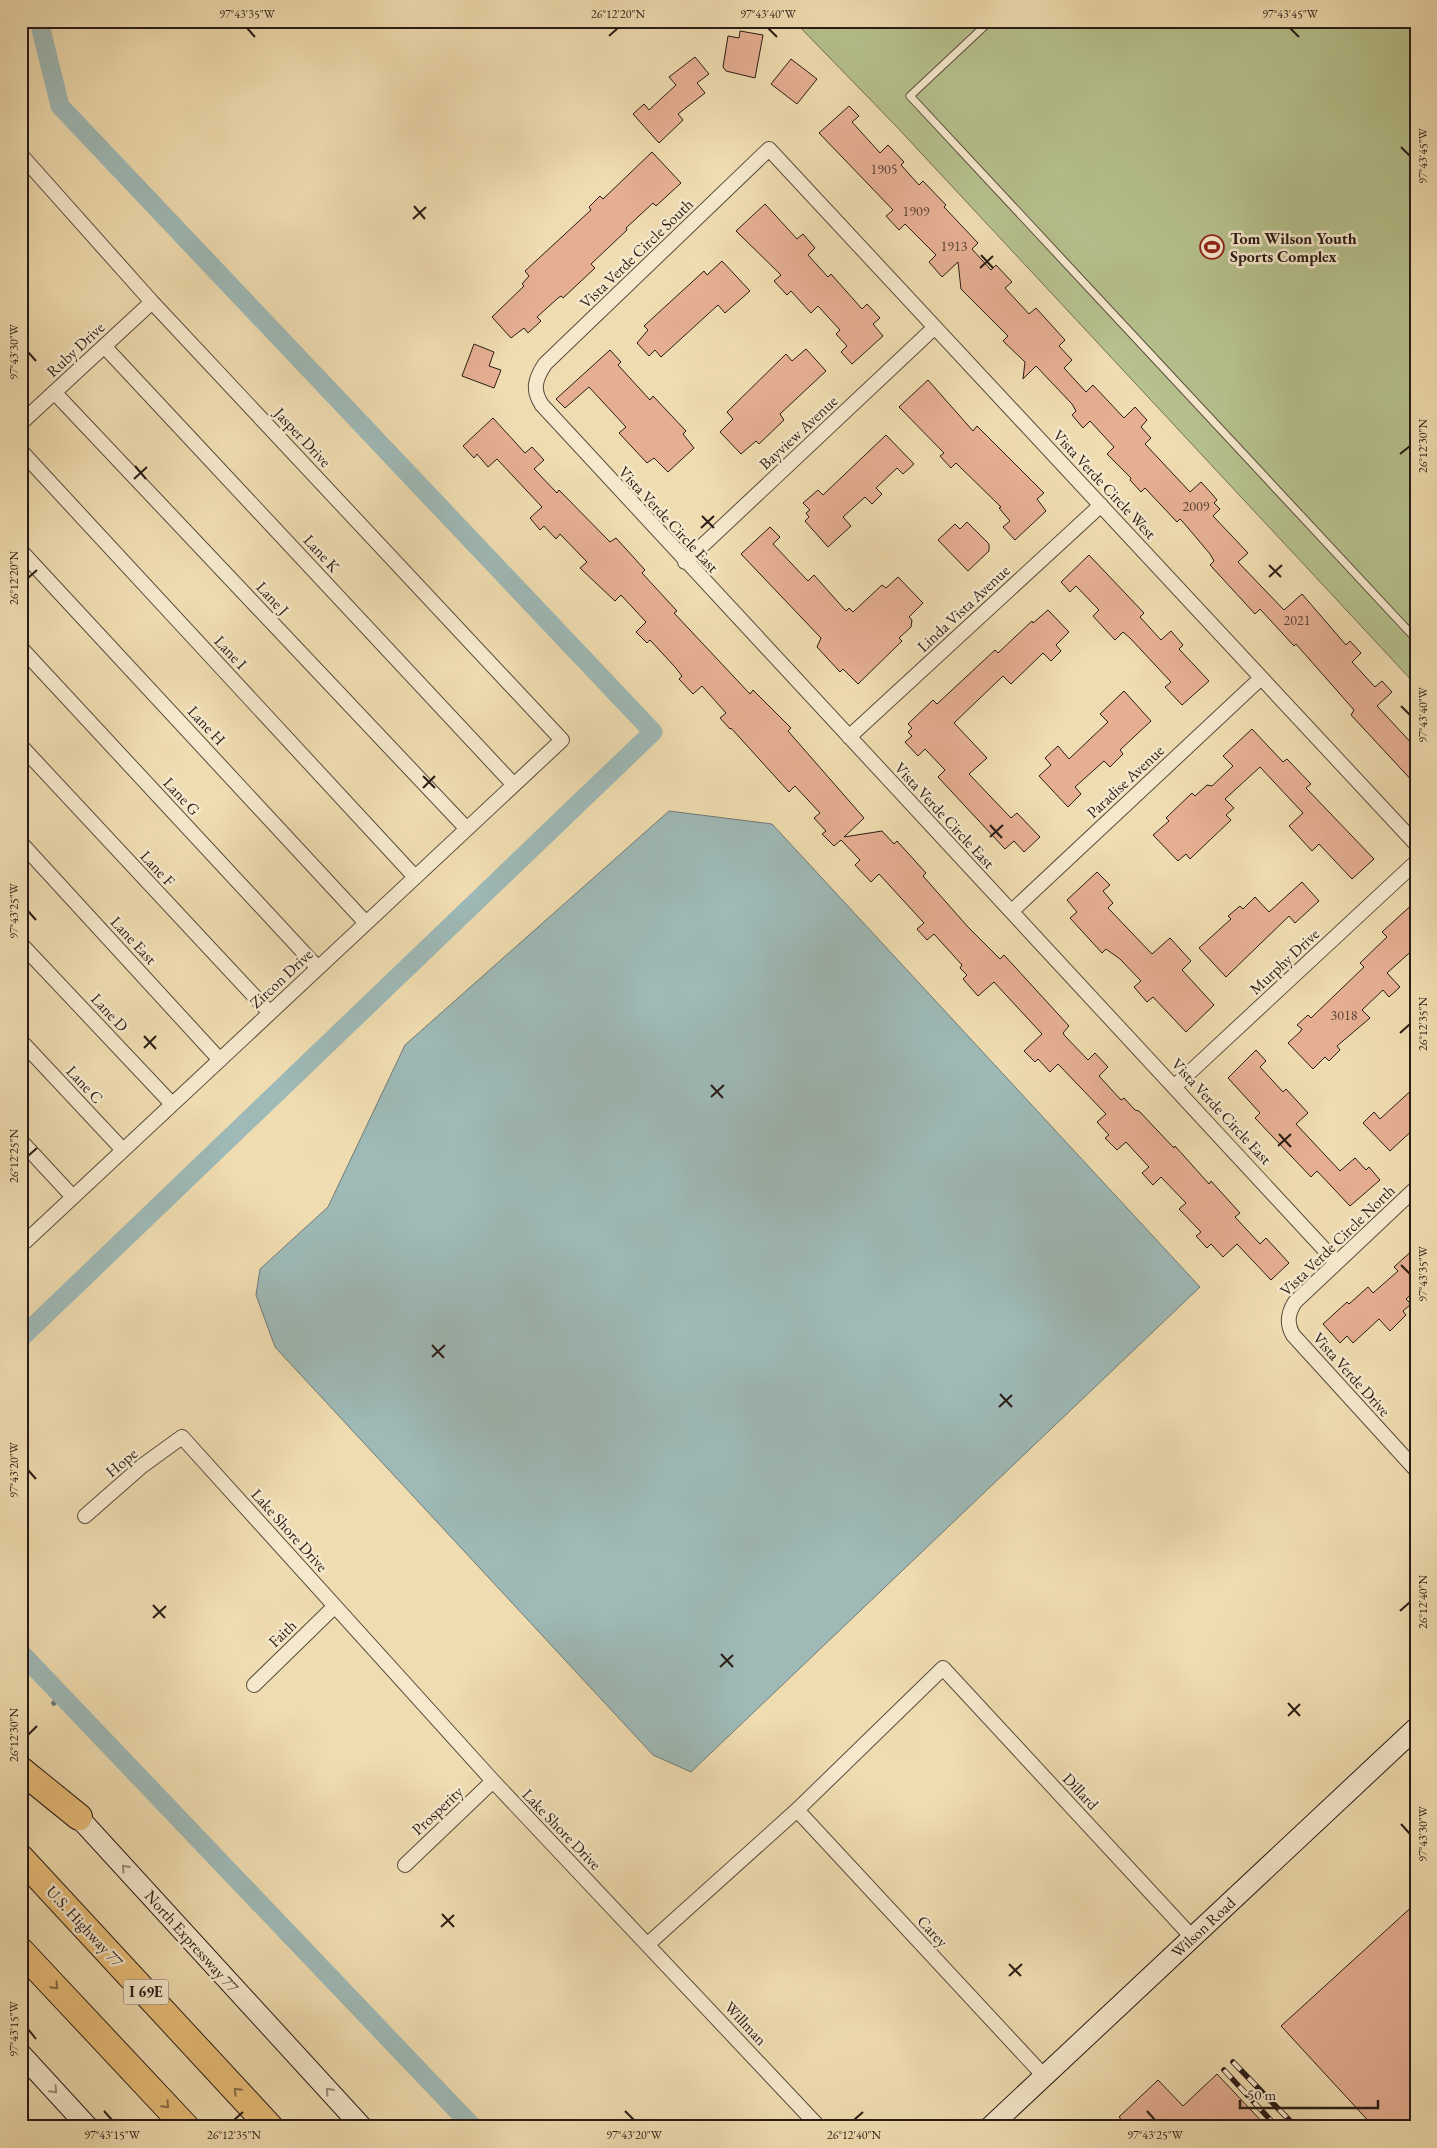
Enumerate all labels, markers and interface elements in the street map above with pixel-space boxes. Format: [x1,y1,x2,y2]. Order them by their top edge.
text: 97°43'35"W [219,6,276,22]
text: 26°12'20"N [591,6,645,22]
text: 97°43'40"W [740,6,797,22]
text: 97°43'45"W [1262,6,1319,22]
text: 97°43'45"W [1415,127,1431,184]
house number: 1905 [871,160,897,178]
street label: Vista Verde Circle South [575,194,698,313]
house number: 1909 [903,202,930,220]
place label: Tom Wilson Youth Sports Complex [1230,228,1357,267]
sports icon: Tom Wilson Youth Sports Complex [1199,234,1225,260]
house number: 1913 [941,237,968,255]
street label: Ruby Drive [42,317,109,382]
text: 97°43'30"W [6,323,22,380]
street label: Bayview Avenue [755,391,842,474]
street label: Jasper Drive [268,402,336,472]
text: 26°12'30"N [1415,419,1431,473]
street label: Vista Verde Circle West [1048,425,1161,544]
street label: Vista Verde Circle East [614,462,723,577]
house number: 2009 [1183,497,1210,515]
street label: Lane K [299,530,345,578]
text: 26°12'20"N [6,551,22,605]
street label: Linda Vista Avenue [912,560,1014,657]
street label: Lane J [252,577,294,620]
house number: 2021 [1284,611,1310,629]
street label: Lane I [210,631,252,674]
text: 97°43'40"W [1415,686,1431,743]
street label: Lane H [183,701,230,750]
street label: Paradise Avenue [1082,740,1169,823]
street label: Vista Verde Circle East [890,758,999,873]
street label: Lane G [159,773,205,820]
street label: Lane F [136,846,180,891]
text: 97°43'25"W [6,882,22,939]
street label: Lane East [106,912,161,969]
street label: Murphy Drive [1245,924,1324,999]
street label: Zircon Drive [245,944,317,1013]
street label: Lane D [86,988,133,1036]
text: 26°12'35"N [1415,997,1431,1051]
house number: 3018 [1331,1006,1358,1024]
street label: Vista Verde Circle East [1167,1054,1276,1169]
street label: Lane C [62,1061,108,1108]
text: 26°12'25"N [6,1129,22,1183]
street label: Vista Verde Circle North [1275,1180,1399,1301]
text: 97°43'35"W [1415,1245,1431,1302]
street label: Vista Verde Drive [1308,1328,1395,1421]
text: 97°43'20"W [6,1441,22,1498]
street label: Hope [101,1443,142,1482]
street label: Lake Shore Drive [247,1484,333,1576]
text: 26°12'40"N [1415,1575,1431,1629]
street label: Faith [264,1615,301,1652]
text: 26°12'30"N [6,1708,22,1762]
street label: Dillard [1058,1768,1104,1815]
street label: Prosperity [407,1780,468,1840]
street label: Lake Shore Drive [518,1784,606,1874]
text: 97°43'30"W [1415,1805,1431,1862]
one-way arrow [122,1864,131,1873]
street label: U.S. Highway 77 [41,1881,128,1972]
street label: North Expressway 77 [140,1886,243,1997]
street label: Wilson Road [1167,1892,1241,1962]
street label: Carey [913,1911,953,1953]
road number: I 69E [124,1980,168,2004]
one-way arrow [49,1981,58,1990]
street label: Willman [720,1997,772,2050]
text: 97°43'15"W [6,2000,22,2057]
scale bar [1240,2078,1377,2110]
one-way arrow [48,2084,57,2093]
text: 50 m [1247,2085,1276,2104]
one-way arrow [326,2087,335,2096]
one-way arrow [234,2088,243,2097]
one-way arrow [160,2099,169,2108]
text: 97°43'15"W [84,2127,141,2143]
text: 26°12'35"N [207,2127,261,2143]
text: 97°43'20"W [606,2127,663,2143]
text: 26°12'40"N [827,2127,881,2143]
text: 97°43'25"W [1127,2127,1184,2143]

